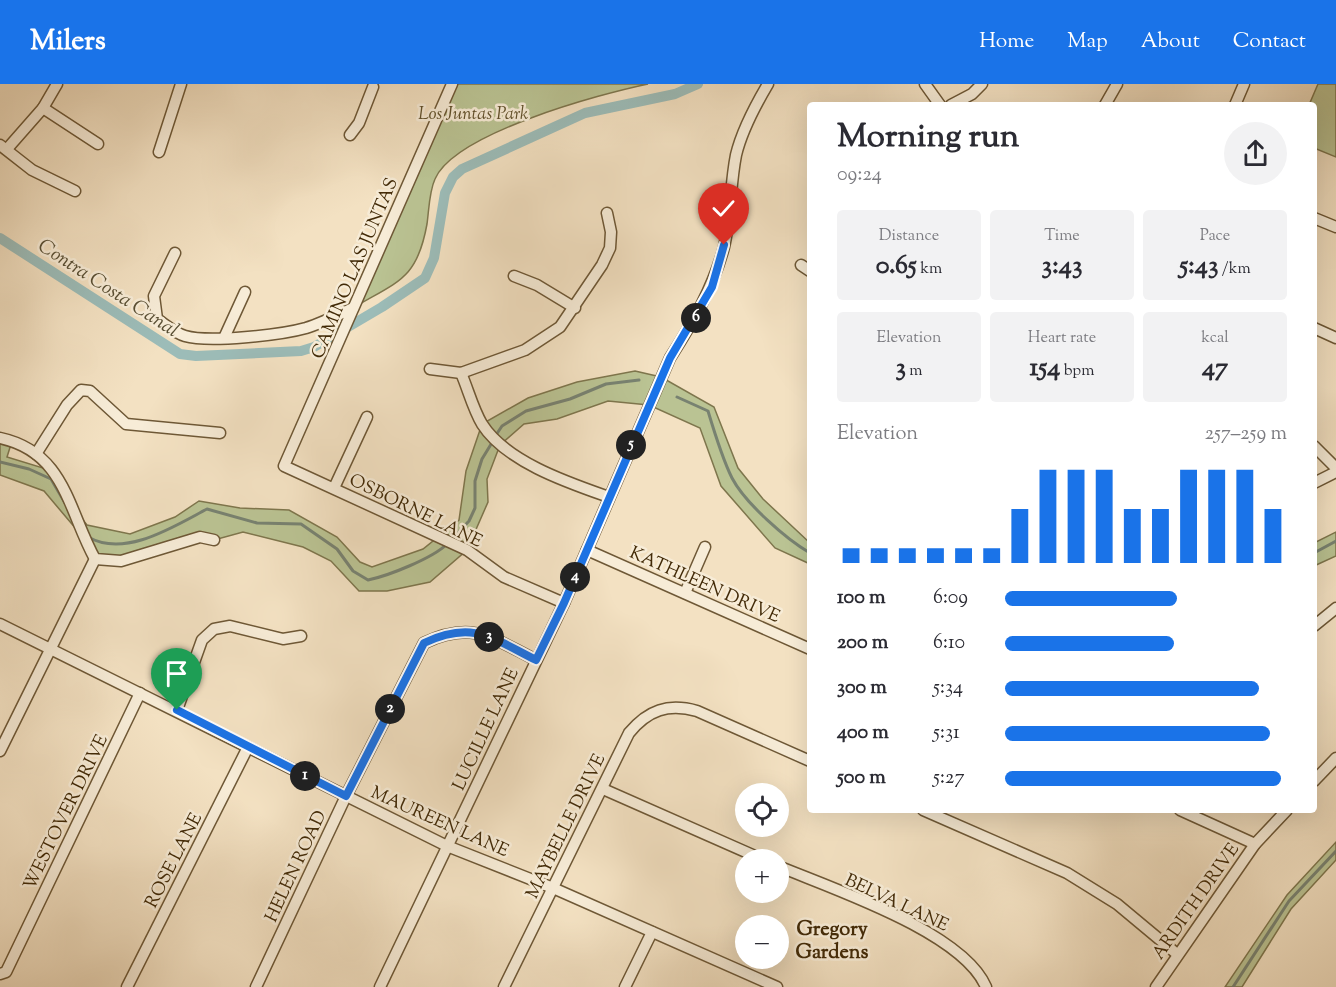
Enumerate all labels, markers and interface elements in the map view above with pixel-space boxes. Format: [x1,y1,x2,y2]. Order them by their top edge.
text: Milers [30,22,106,62]
text: Home [979,27,1034,57]
text: Map [1067,27,1108,57]
text: About [1141,27,1200,57]
text: Contact [1233,27,1306,57]
park label: Los Juntas Park [418,102,528,128]
text: Morning run [837,114,1019,162]
button: share [1224,122,1287,185]
text: 09:24 [837,161,882,190]
street label: CAMINO LAS JUNTAS [306,174,406,363]
pin [698,183,749,245]
icon: check [707,192,740,225]
text: Distance [879,225,939,248]
text: Time [1044,225,1080,248]
text: Pace [1200,225,1230,248]
water label: Contra Costa Canal [31,233,184,346]
text: 0.65 [876,248,917,285]
text: 3:43 [1042,248,1082,285]
text: 5:43 [1179,248,1218,285]
text: km [917,258,942,281]
text: /km [1218,258,1251,281]
pin: 6 [681,303,711,333]
text: 6 [692,306,700,329]
text: Elevation [877,327,941,350]
text: Heart rate [1028,327,1096,350]
text: kcal [1201,327,1229,350]
text: 3 [895,350,906,387]
text: 154 [1030,350,1060,387]
text: 47 [1202,350,1228,387]
text: m [906,360,923,383]
text: bpm [1060,360,1094,383]
text: Elevation [837,420,918,449]
text: 257–259 m [1205,420,1287,449]
pin: 5 [616,430,646,460]
text: 5 [628,433,634,456]
street label: OSBORNE LANE [344,468,486,555]
street label: KATHLEEN DRIVE [625,541,784,631]
pin: 4 [560,562,590,592]
text: 4 [571,565,579,588]
text: 100 m [837,584,886,613]
text: 6:09 [933,584,968,613]
pin: 3 [474,622,504,652]
text: 3 [486,625,492,648]
text: 200 m [837,629,888,658]
text: 6:10 [933,629,965,658]
pin [151,648,202,710]
icon: arrive [160,657,193,690]
street label: LUCILLE LANE [447,664,527,795]
text: 300 m [837,674,887,703]
text: 5:34 [933,674,963,703]
pin: 2 [375,694,405,724]
text: 2 [386,697,394,720]
text: 400 m [837,719,889,748]
text: 5:31 [933,719,960,748]
street label: WESTOVER DRIVE [18,731,116,895]
street label: MAYBELLE DRIVE [520,750,613,904]
pin: 1 [290,761,320,791]
text: 1 [302,764,308,787]
text: 500 m [837,764,886,793]
text: 5:27 [933,764,964,793]
street label: MAUREEN LANE [366,781,512,865]
map controls [735,783,789,969]
button: locate [735,783,789,837]
street label: HELEN ROAD [260,807,334,927]
street label: ROSE LANE [140,809,210,913]
street label: ARDITH DRIVE [1147,839,1247,966]
button: + [735,849,789,903]
street label: BELVA LANE [840,868,953,939]
button: − [735,915,789,969]
district label: Gregory Gardens [796,916,869,968]

